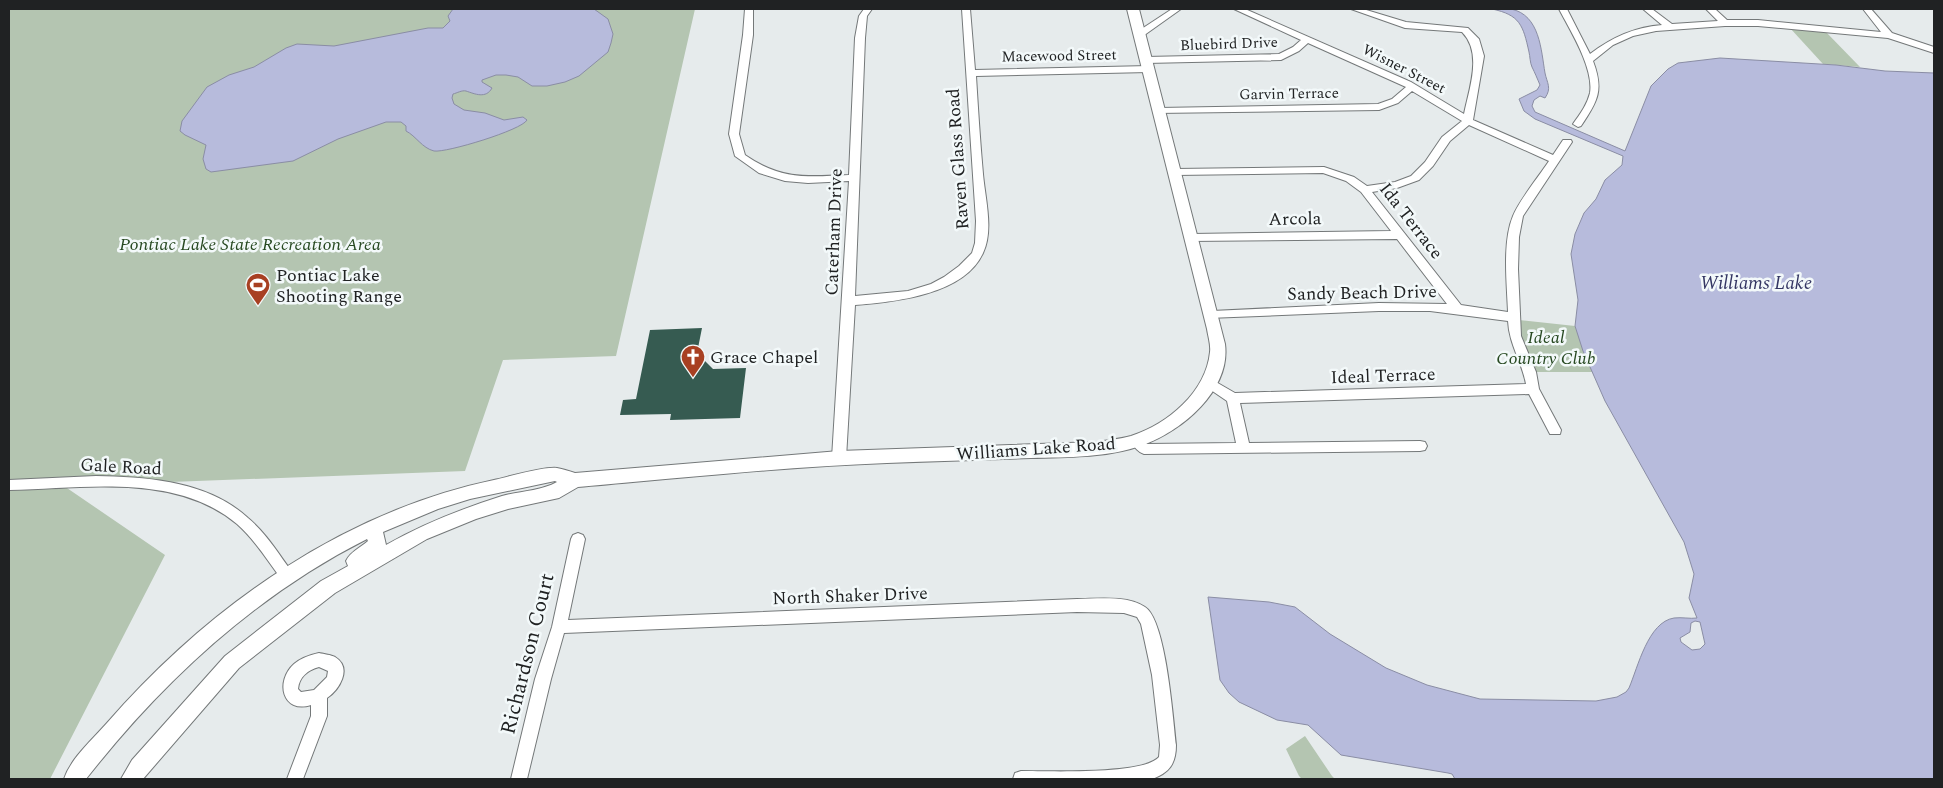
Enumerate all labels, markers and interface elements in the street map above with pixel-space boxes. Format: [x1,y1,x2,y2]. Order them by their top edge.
street label: Bluebird Drive [1180,31,1278,57]
street label: Wisner Street [1358,38,1450,100]
street label: Macewood Street [1001,43,1117,69]
street label: Garvin Terrace [1239,82,1339,106]
street label: Raven Glass Road [940,87,976,231]
street label: Caterham Drive [818,168,850,296]
street label: Ida Terrace [1372,177,1450,265]
street label: Arcola [1268,205,1322,233]
park label: Pontiac Lake State Recreation Area [119,231,381,258]
place label: Pontiac Lake Shooting Range [276,262,402,310]
water label: Williams Lake [1700,269,1812,298]
sports icon: Pontiac Lake Shooting Range [245,272,271,306]
street label: Sandy Beach Drive [1287,278,1437,308]
park label: Ideal Country Club [1496,324,1596,372]
church icon: Grace Chapel [680,344,706,378]
place label: Grace Chapel [710,344,818,371]
street label: Ideal Terrace [1330,361,1436,391]
street label: Williams Lake Road [956,430,1116,468]
street label: Gale Road [80,451,162,483]
street label: Richardson Court [493,570,563,738]
street label: North Shaker Drive [772,580,928,612]

